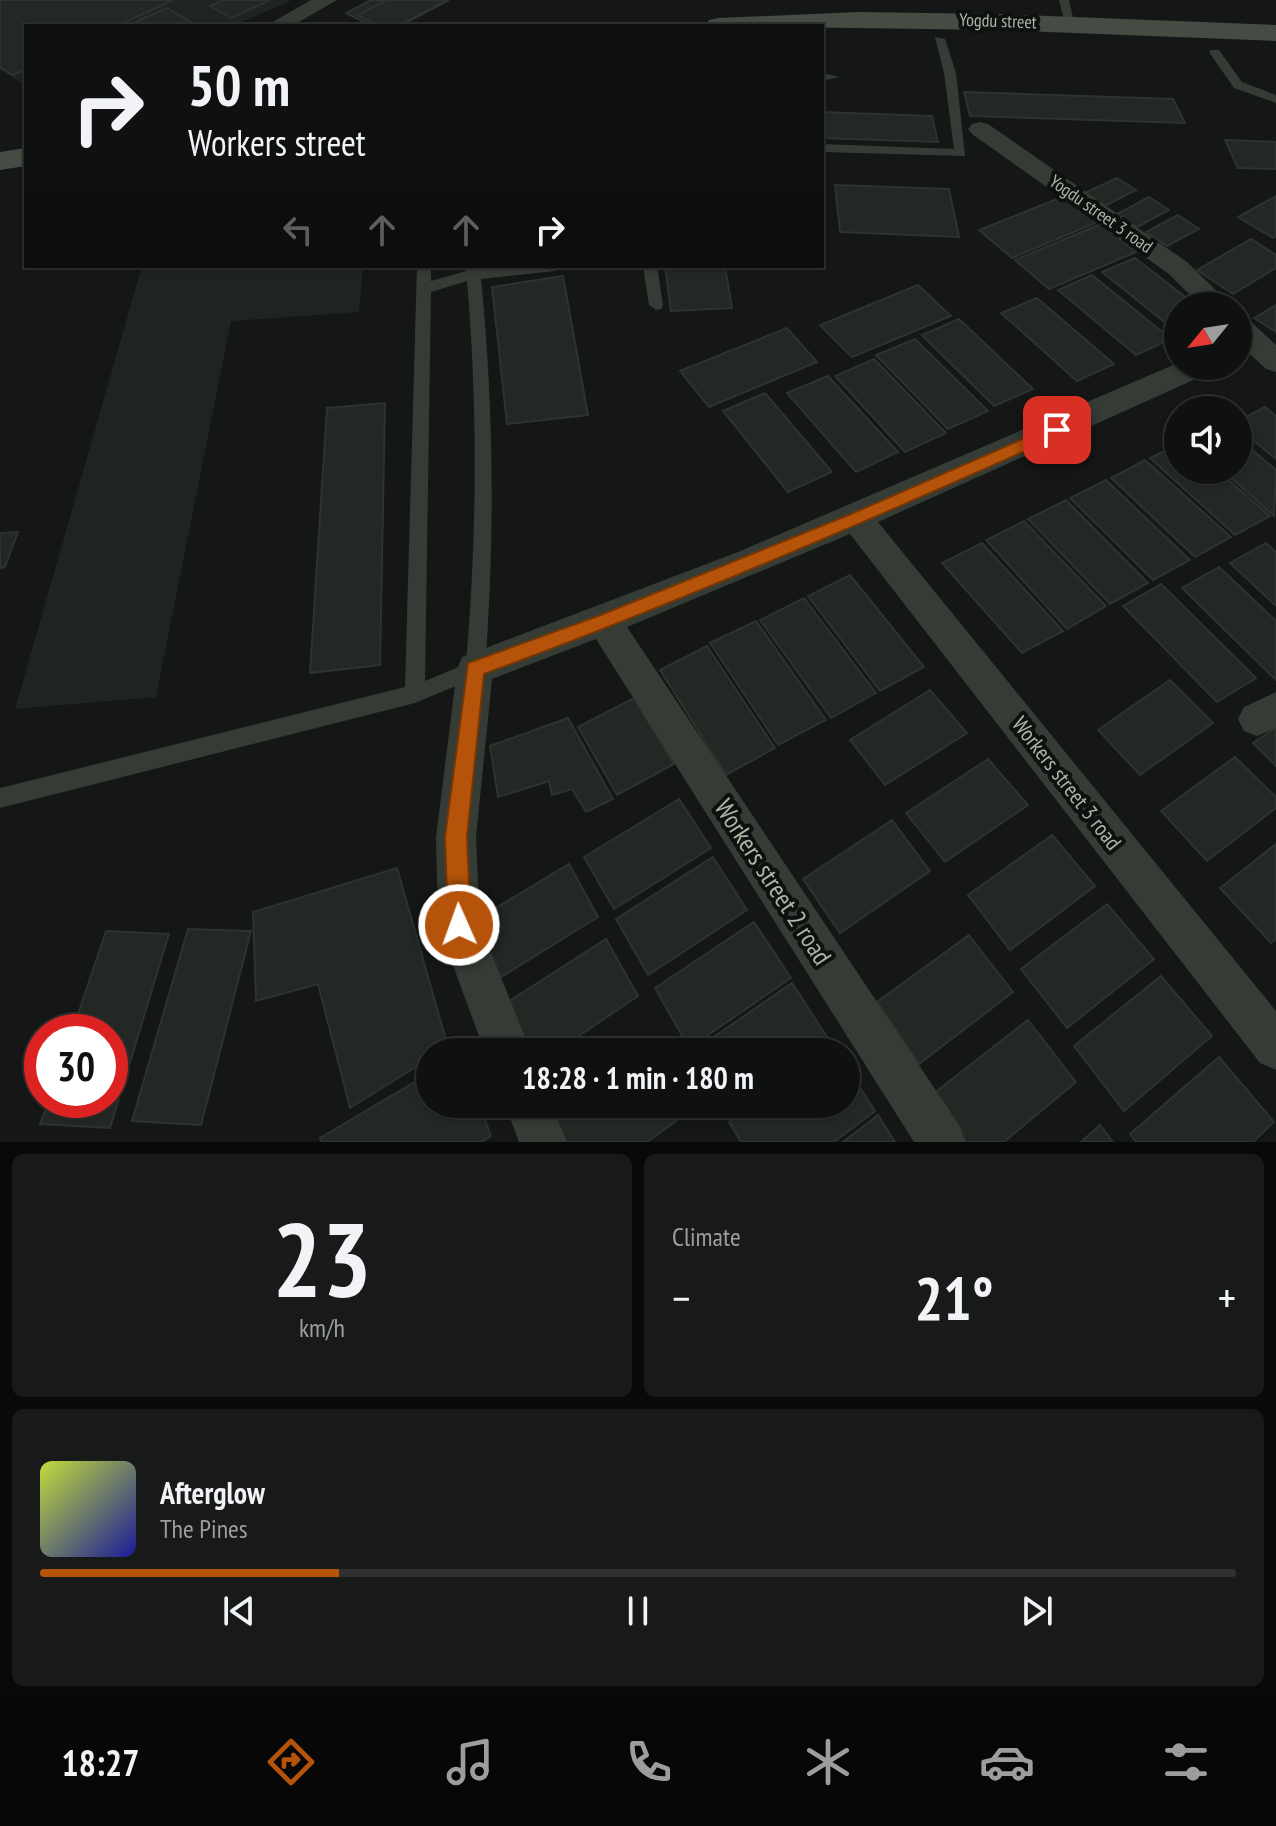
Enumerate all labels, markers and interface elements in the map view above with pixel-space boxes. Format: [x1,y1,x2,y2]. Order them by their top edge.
street label: Yogdu street [959,8,1037,33]
text: 50 m [188,49,290,121]
icon: right [56,56,160,160]
text: Workers street [188,119,366,166]
street label: Yogdu street 3 road [1045,169,1157,258]
icon: left [276,208,320,252]
icon: ahead [360,208,404,252]
icon: ahead [444,208,488,252]
icon: right [528,208,572,252]
north arrow [1164,292,1252,380]
map controls [1164,292,1252,484]
pin [1023,396,1091,464]
button: sound [1164,396,1252,484]
icon: arrive [1035,408,1079,452]
street label: Workers street 3 road [1006,711,1128,855]
street label: Workers street 2 road [708,793,839,971]
position arrow [417,883,501,967]
speed limit sign: 30 [24,1014,128,1118]
text: 18:28 · 1 min · 180 m [522,1058,754,1097]
text: 23 [272,1191,372,1326]
text: Climate [672,1220,741,1253]
text: 21° [914,1259,994,1337]
text: − [672,1269,690,1326]
text: + [1218,1269,1236,1326]
text: km/h [299,1311,345,1344]
text: Afterglow [160,1473,265,1512]
text: The Pines [160,1512,248,1545]
icon: previous [217,1589,261,1633]
icon: pause [616,1589,660,1633]
icon: next [1015,1589,1059,1633]
icon: directions [263,1734,319,1790]
icon: music [442,1734,498,1790]
icon: phone [621,1734,677,1790]
icon: climate [800,1734,856,1790]
icon: car [979,1734,1035,1790]
icon: filters [1158,1734,1214,1790]
text: 18:27 [62,1739,139,1786]

